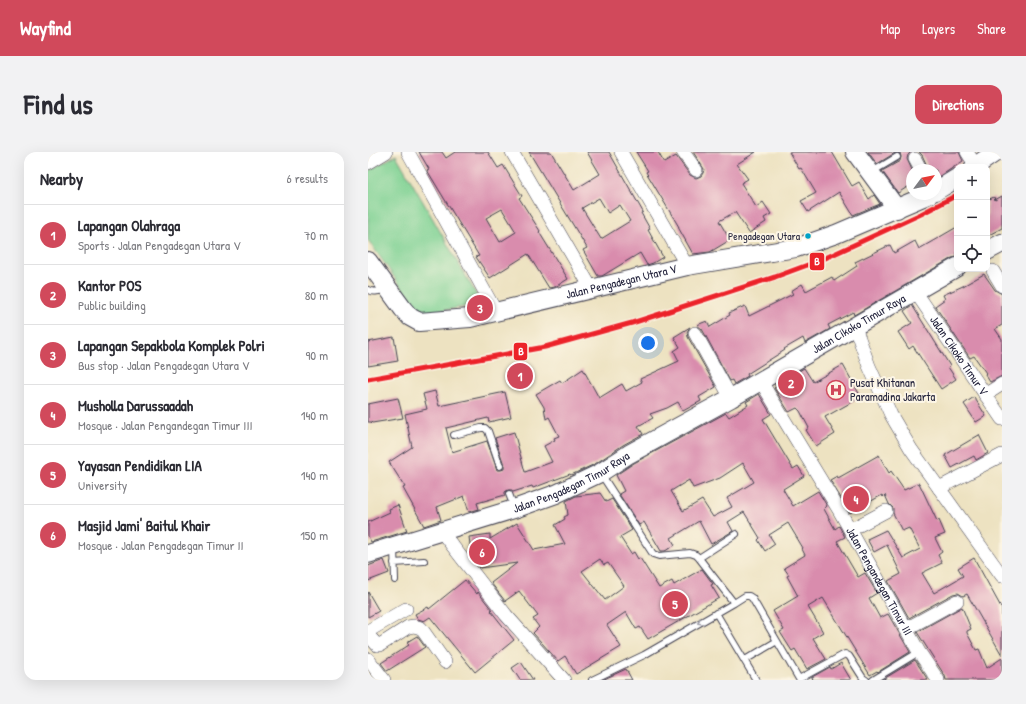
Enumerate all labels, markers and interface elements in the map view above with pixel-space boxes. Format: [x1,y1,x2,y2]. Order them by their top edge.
text: Wayfind [20,15,71,41]
text: Map [880,19,900,38]
text: Layers [922,19,955,38]
text: Share [977,19,1006,38]
text: Find us [24,85,93,123]
button: Directions [915,85,1002,124]
north arrow [906,164,942,200]
map controls [954,164,990,272]
button: + [954,164,990,200]
text: Nearby [40,167,83,190]
text: 6 results [287,169,328,187]
button: − [954,200,990,236]
text: Lapangan Olahraga [78,215,180,236]
text: 1 [51,226,55,244]
text: 70 m [304,226,328,244]
place label: Pengadegan Utara [728,229,801,243]
marker: Pengadegan Utara [803,231,813,241]
text: Sports · Jalan Pengadegan Utara V [78,236,240,254]
button: locate [954,236,990,272]
line badge: B [809,252,825,271]
text: B [814,254,820,268]
street label: Jalan Pengadegan Utara V [564,260,678,303]
text: Kantor POS [78,275,141,296]
text: 2 [50,286,56,304]
text: 80 m [305,286,328,304]
street label: Jalan Cikoko Timur Raya [809,289,909,357]
pin: 3 [467,293,493,323]
text: Public building [78,296,146,314]
street label: Jalan Cikoko Timur V [926,312,992,398]
your location [638,333,658,353]
text: Lapangan Sepakbola Komplek Polri [78,335,265,356]
line badge: B [513,342,528,361]
text: B [518,344,524,358]
text: 3 [50,346,56,364]
text: 90 m [306,346,328,364]
text: Bus stop · Jalan Pengadegan Utara V [78,356,249,374]
pin: 1 [507,361,533,391]
pin: 2 [778,368,804,398]
place label: Pusat Khitanan Paramadina Jakarta [850,374,935,405]
hospital icon: Pusat Khitanan Paramadina Jakarta [825,379,847,401]
text: Musholla Darussaadah [78,395,193,416]
text: 4 [51,406,55,424]
text: 140 m [301,406,328,424]
text: Mosque · Jalan Pengandegan Timur III [78,416,253,434]
street label: Jalan Pengadegan Timur Raya [510,447,633,517]
text: Yayasan Pendidikan LIA [78,455,202,476]
text: 5 [50,466,56,484]
text: 140 m [301,466,328,484]
text: University [78,476,127,494]
pin: 4 [843,484,869,514]
text: Masjid Jami' Baitul Khair [78,515,210,536]
street label: Jalan Pengandegan Timur III [842,524,917,638]
text: 6 [50,526,56,544]
text: 150 m [300,526,328,544]
text: Mosque · Jalan Pengadegan Timur II [78,536,244,554]
pin: 6 [469,537,495,567]
pin: 5 [662,589,688,619]
one-way arrow [697,618,704,625]

